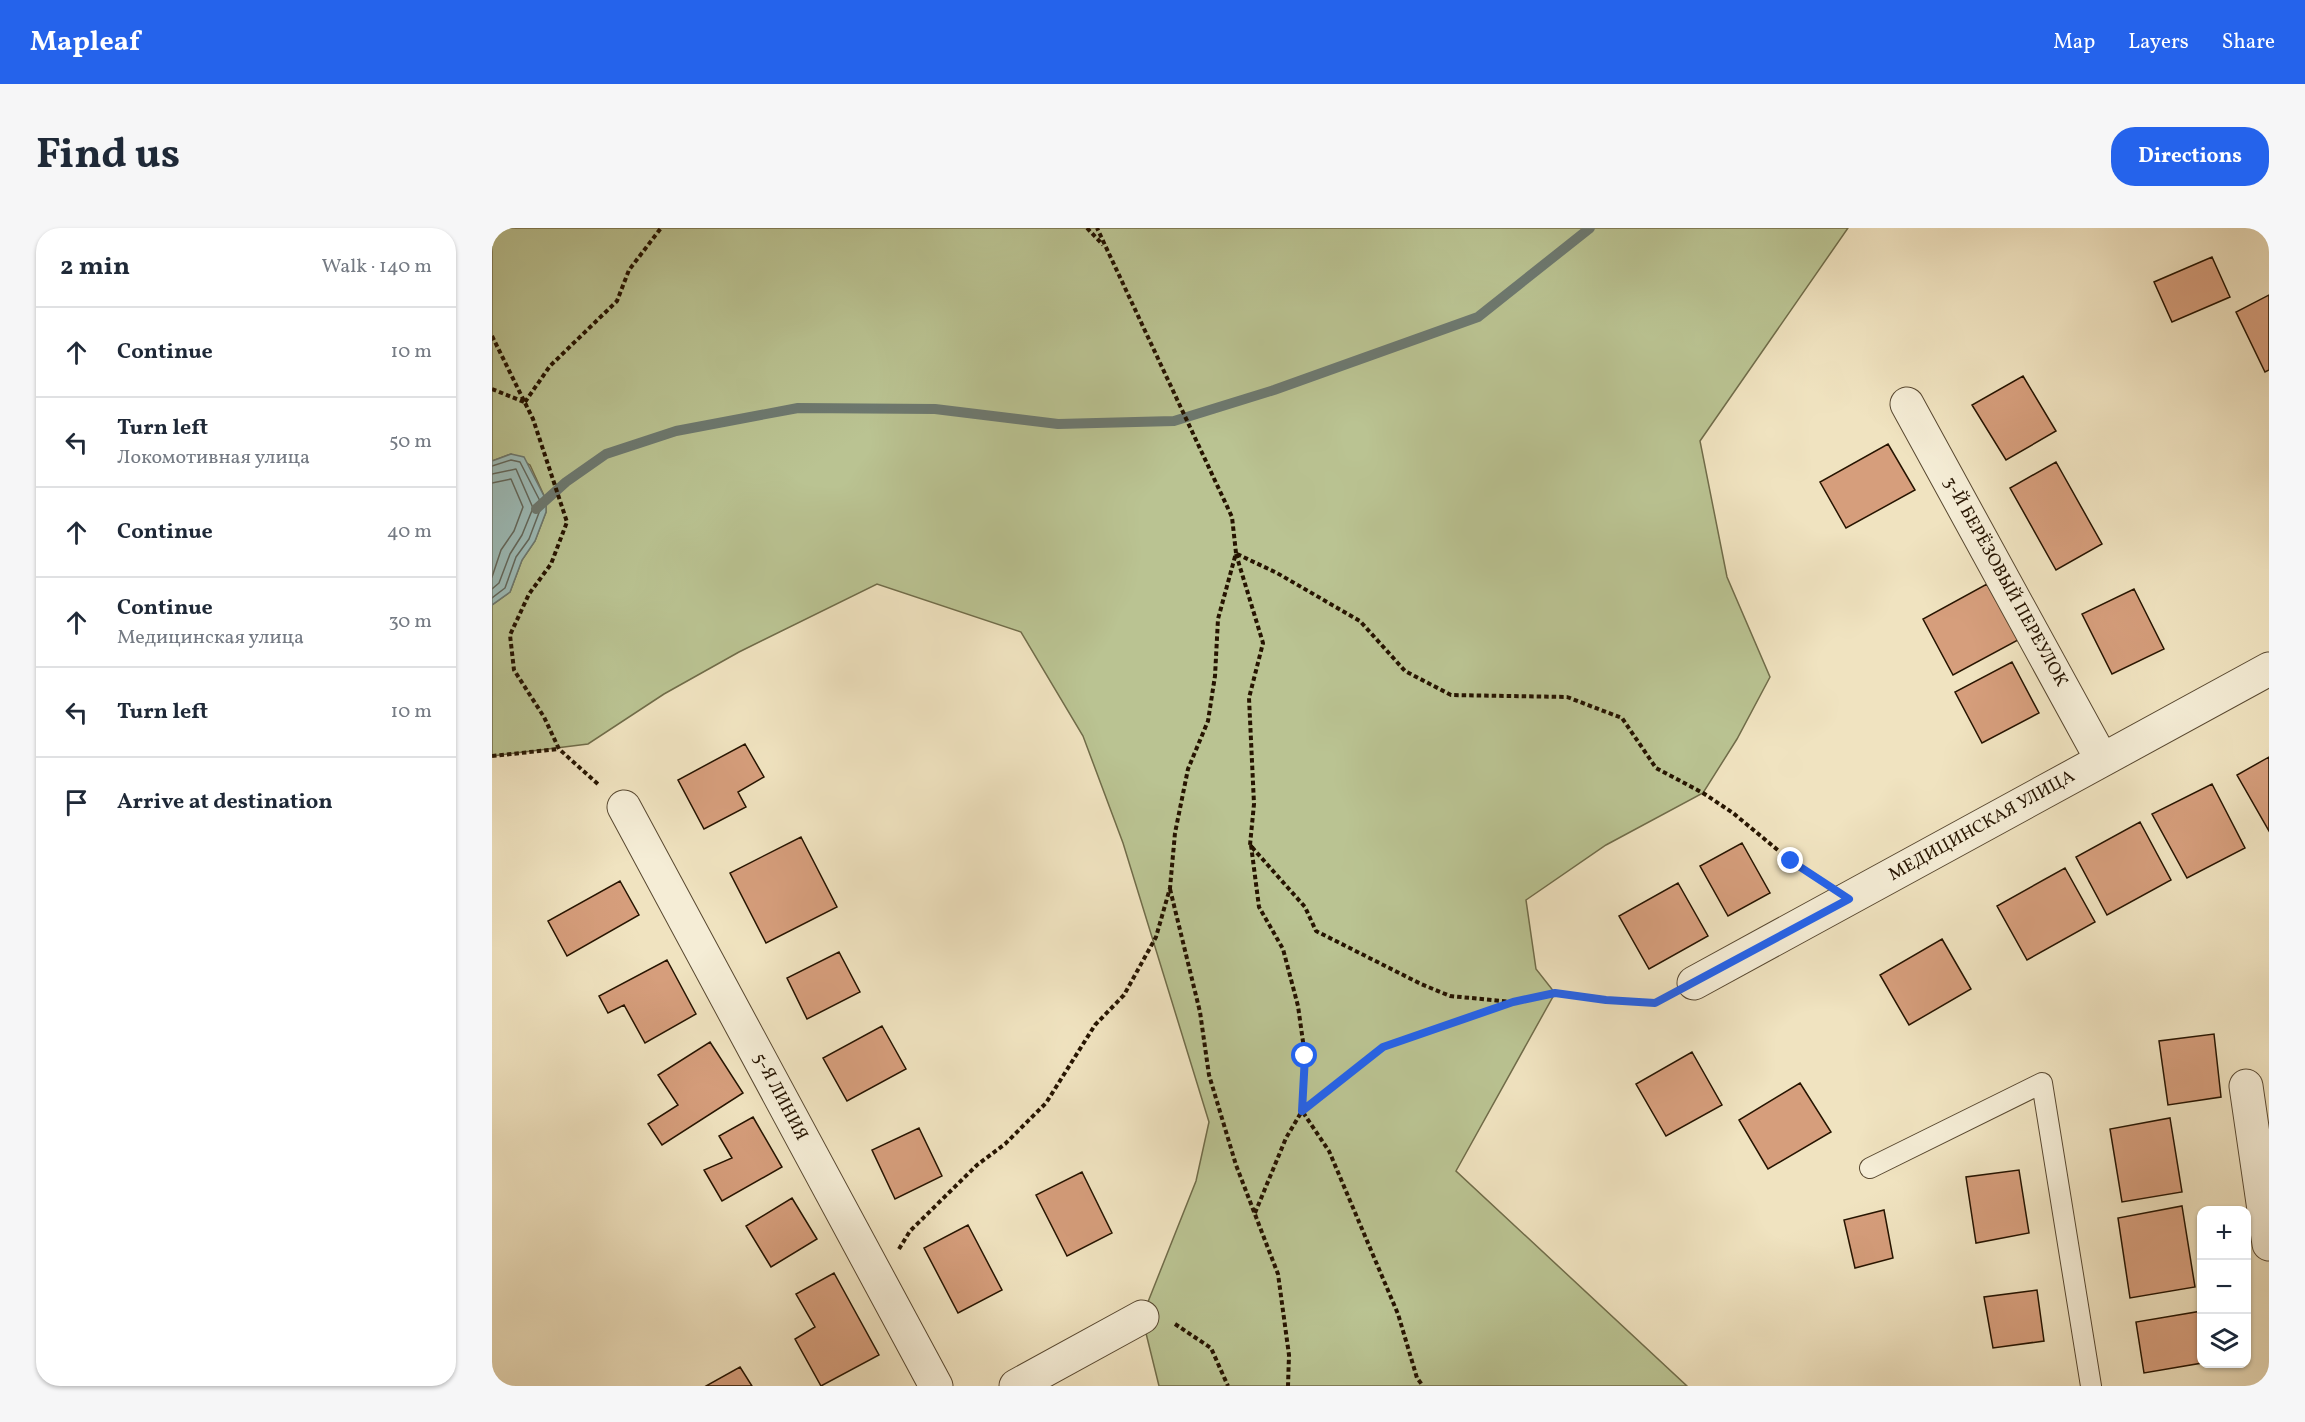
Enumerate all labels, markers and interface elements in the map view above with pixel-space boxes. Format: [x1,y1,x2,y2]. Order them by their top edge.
text: Mapleaf [30,23,140,62]
text: Map [2053,28,2095,57]
text: Layers [2128,28,2189,57]
text: Share [2222,28,2275,57]
text: Find us [36,127,180,186]
button: Directions [2111,127,2269,186]
text: 2 min [60,249,130,285]
text: Walk · 140 m [322,253,432,281]
icon: ahead [60,336,93,369]
text: Continue [117,337,213,368]
text: 10 m [391,338,432,366]
text: Turn left [117,413,208,444]
icon: left [60,426,93,459]
text: 50 m [389,428,432,456]
text: Локомотивная улица [117,444,310,472]
street label: 3-Й БЕРЁЗОВЫЙ ПЕРЕУЛОК [1937,473,2073,691]
icon: ahead [60,516,93,549]
text: Continue [117,517,213,548]
text: 40 m [387,518,432,546]
text: Continue [117,593,213,624]
icon: ahead [60,606,93,639]
text: 30 m [388,608,432,636]
text: Медицинская улица [117,624,304,652]
icon: left [60,696,93,729]
text: Turn left [117,697,208,728]
text: 10 m [391,698,432,726]
street label: МЕДИЦИНСКАЯ УЛИЦА [1884,764,2080,888]
icon: arrive [60,786,93,819]
text: Arrive at destination [117,787,333,818]
route end [1777,847,1803,873]
route start [1291,1042,1317,1068]
street label: 5-Я ЛИНИЯ [746,1049,814,1145]
map controls [2197,1206,2251,1368]
button: + [2197,1206,2251,1260]
button: − [2197,1260,2251,1314]
button: layers [2197,1314,2251,1368]

